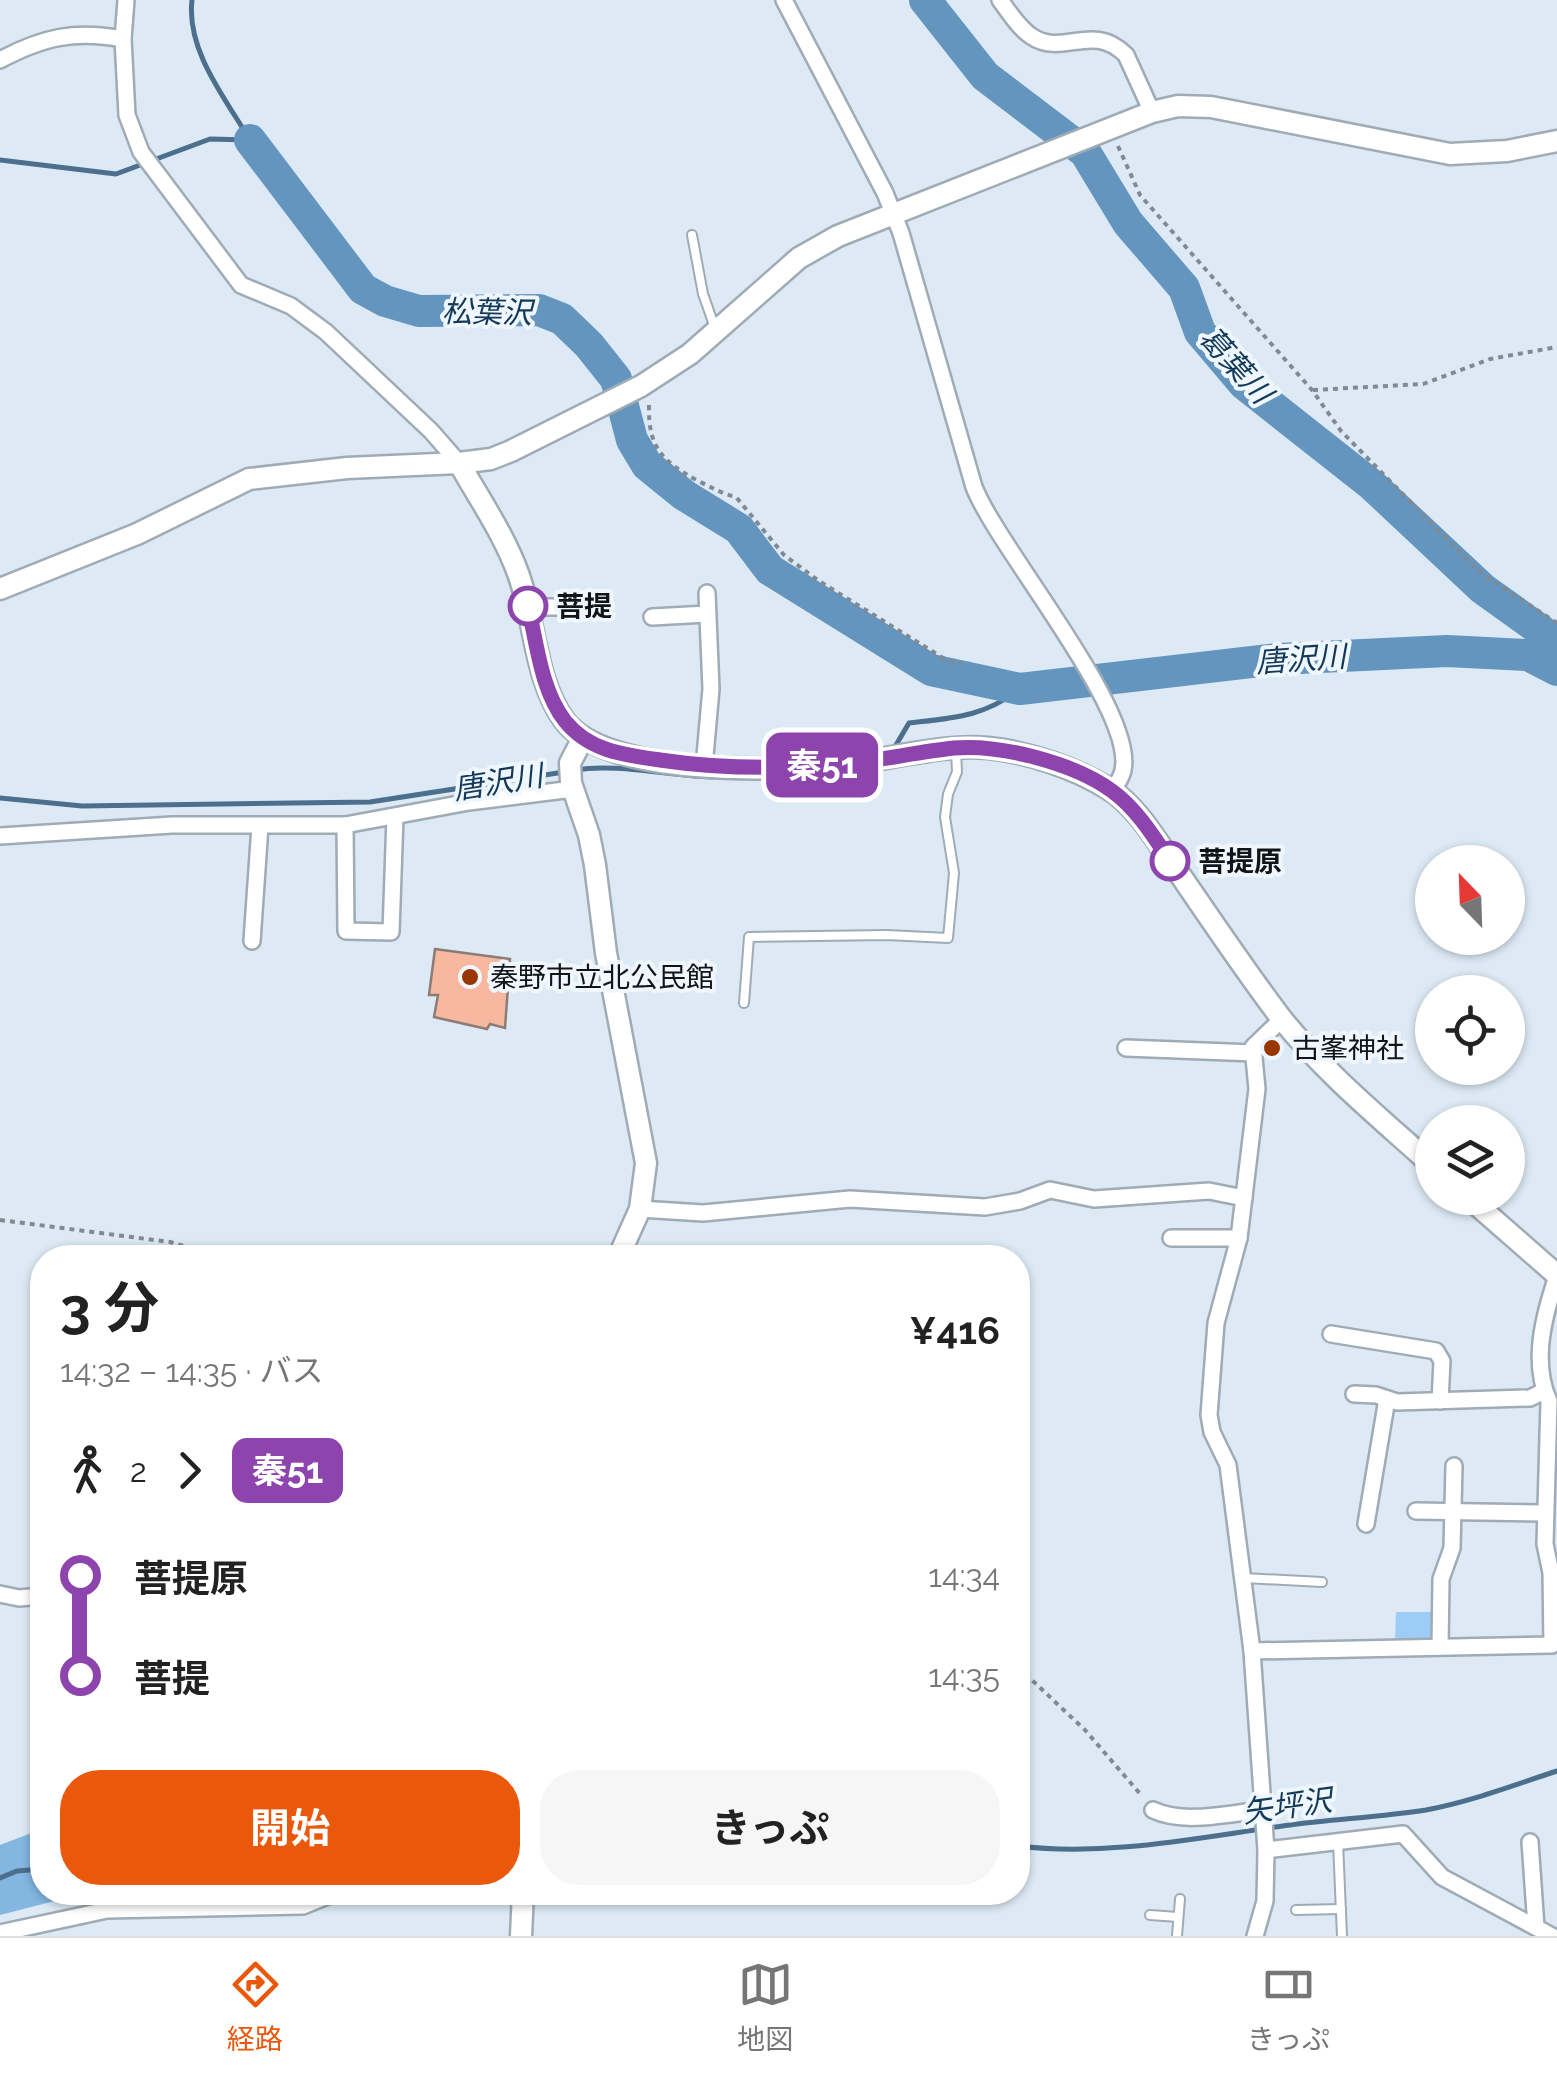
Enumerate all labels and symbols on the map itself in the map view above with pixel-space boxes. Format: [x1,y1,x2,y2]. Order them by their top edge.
water label: 松葉沢 [442,294,536,330]
water label: 葛葉川 [1193,320,1281,412]
marker: 菩提 [509,587,547,625]
place label: 菩提 [556,590,612,623]
water label: 唐沢川 [1255,638,1350,680]
line badge: 秦51 [764,732,880,798]
water label: 唐沢川 [451,757,548,806]
marker: 菩提原 [1151,842,1189,880]
place label: 菩提原 [1198,845,1282,878]
north arrow [1415,845,1525,955]
place label: 秦野市立北公民館 [490,961,714,994]
marker: 秦野市立北公民館 [459,966,481,988]
place label: 古峯神社 [1292,1032,1404,1065]
marker: 古峯神社 [1261,1037,1283,1059]
water label: 矢坪沢 [1240,1782,1338,1830]

